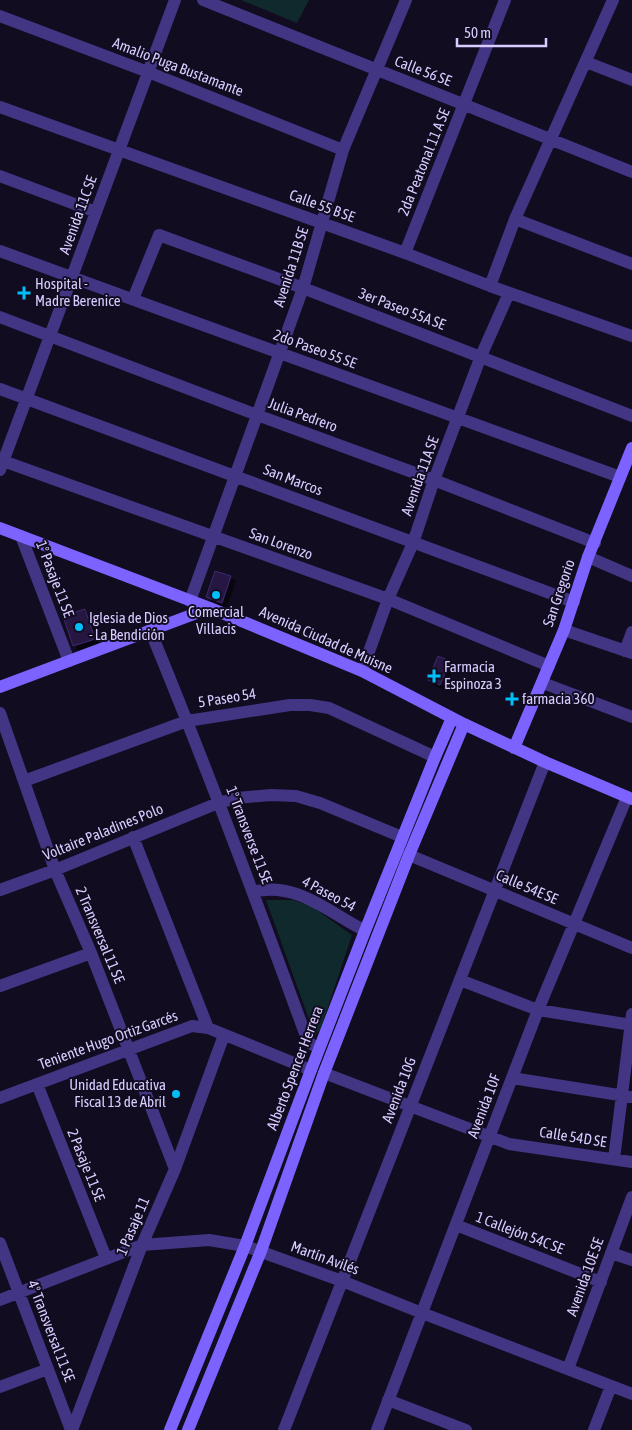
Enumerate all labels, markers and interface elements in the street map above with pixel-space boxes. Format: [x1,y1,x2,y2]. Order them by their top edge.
scale bar [457,15,546,47]
text: 50 m [464,24,491,41]
street label: Amalio Puga Bustamante [111,34,246,99]
street label: Calle 56 SE [392,52,454,89]
street label: 2da Peatonal 11 A SE [394,105,453,218]
street label: Avenida 11C SE [55,173,100,257]
street label: Calle 55 B SE [287,186,358,225]
street label: Avenida 11B SE [270,224,312,309]
place label: Hospital - Madre Berenice [35,275,121,309]
street label: 3er Paseo 55A SE [356,284,449,333]
marker: Hospital - Madre Berenice [17,286,31,300]
street label: 2do Paseo 55 SE [271,326,360,372]
street label: Julia Pedrero [266,394,340,435]
street label: Avenida 11A SE [397,433,442,518]
street label: San Marcos [261,460,325,499]
street label: San Lorenzo [247,524,315,563]
street label: 1° Pasaje 11 SE [33,538,78,620]
street label: San Gregorio [539,557,578,629]
marker: Comercial Villacis [210,589,222,601]
place label: Comercial Villacis [188,603,244,637]
street label: Avenida Ciudad de Muisne [257,603,396,677]
place label: Iglesia de Dios - La Bendición [89,609,168,643]
marker: Iglesia de Dios - La Bendición [73,621,85,633]
place label: Farmacia Espinoza 3 [444,658,502,692]
marker: Farmacia Espinoza 3 [428,670,440,682]
street label: 5 Paseo 54 [197,685,257,710]
place label: farmacia 360 [522,690,595,707]
marker: farmacia 360 [506,693,518,705]
street label: 1° Transverse 11 SE [223,784,276,886]
street label: Voltaire Paladines Polo [40,800,165,863]
street label: Calle 54E SE [494,866,561,907]
street label: 4 Paseo 54 [299,872,359,915]
street label: 2 Transversal 11 SE [73,884,129,986]
street label: Alberto Spencer Herrera [263,1003,326,1132]
street label: Teniente Hugo Ortiz Garcés [36,1006,180,1073]
street label: Avenida 10G [378,1054,419,1125]
street label: Avenida 10F [464,1071,504,1140]
place label: Unidad Educativa Fiscal 13 de Abril [69,1076,166,1110]
marker: Unidad Educativa Fiscal 13 de Abril [170,1088,182,1100]
street label: Calle 54D SE [538,1123,608,1150]
street label: 2 Pasaje 11 SE [64,1126,109,1204]
street label: 1 Pasaje 11 [113,1194,152,1258]
street label: 1 Callejón 54C SE [474,1208,567,1257]
street label: Avenida 10E SE [562,1235,607,1318]
street label: Martín Avilés [289,1237,362,1278]
street label: 4° Transversal 11 SE [24,1278,79,1384]

